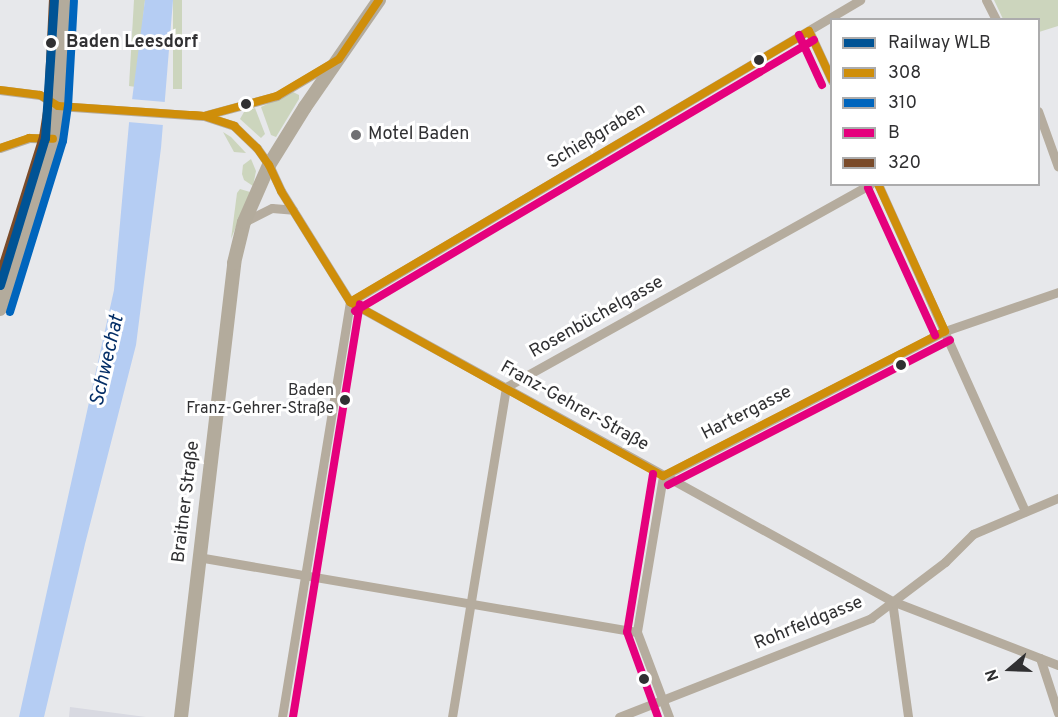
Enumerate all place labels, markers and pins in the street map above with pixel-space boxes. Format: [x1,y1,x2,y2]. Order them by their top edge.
place label: Baden Leesdorf [66,32,198,54]
marker: Baden Leesdorf [41,33,61,53]
unlabelled marker [753,54,765,66]
unlabelled marker [240,98,252,110]
place label: Motel Baden [368,124,469,146]
marker: Motel Baden [349,128,363,142]
unlabelled marker [895,359,907,371]
place label: Baden Franz-Gehrer-Straße [186,381,334,419]
marker: Baden Franz-Gehrer-Straße [339,394,351,406]
unlabelled marker [638,673,650,685]

